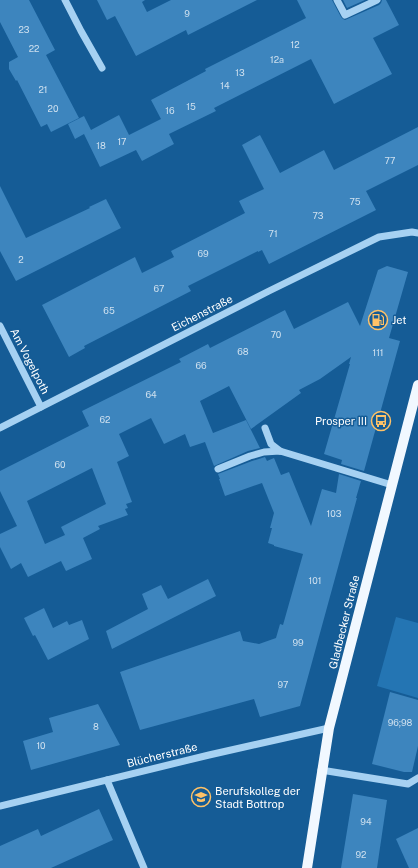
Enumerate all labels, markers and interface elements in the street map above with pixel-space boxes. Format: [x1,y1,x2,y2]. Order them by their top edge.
house number: 9 [184,8,190,19]
house number: 23 [18,24,30,35]
house number: 12 [290,39,300,50]
house number: 22 [29,43,39,54]
house number: 12a [270,54,284,65]
house number: 13 [235,67,245,78]
house number: 14 [220,80,230,91]
house number: 21 [38,84,48,95]
house number: 15 [186,101,196,112]
house number: 20 [48,103,59,114]
house number: 16 [165,105,175,116]
house number: 17 [117,136,127,147]
house number: 18 [96,140,106,151]
house number: 77 [385,155,395,166]
house number: 75 [349,196,361,207]
house number: 73 [313,210,324,221]
house number: 71 [268,228,278,239]
house number: 69 [197,248,209,259]
house number: 2 [18,254,24,265]
house number: 67 [154,283,164,294]
street label: Eichenstraße [170,292,234,334]
house number: 65 [103,305,115,316]
fuel station icon: Jet [367,309,389,331]
place label: Jet [392,314,407,326]
street label: Am Vogelpoth [8,326,52,396]
house number: 70 [271,329,282,340]
house number: 68 [237,346,249,357]
house number: 111 [373,347,384,358]
house number: 66 [195,360,207,371]
house number: 64 [145,389,157,400]
bus stop icon: Prosper III [370,410,392,432]
house number: 62 [100,414,110,425]
place label: Prosper III [315,415,367,427]
house number: 60 [54,459,66,470]
house number: 103 [327,508,342,519]
street label: Gladbecker Straße [327,574,361,670]
house number: 101 [309,575,321,586]
house number: 99 [292,637,304,648]
house number: 97 [278,679,288,690]
house number: 96;98 [388,717,413,728]
house number: 8 [93,721,99,732]
house number: 10 [36,740,46,751]
street label: Blücherstraße [125,740,199,770]
place label: Berufskolleg der Stadt Bottrop [215,785,300,810]
school or university icon: Berufskolleg der Stadt Bottrop [190,786,212,808]
house number: 94 [360,816,372,827]
house number: 92 [356,849,366,860]

